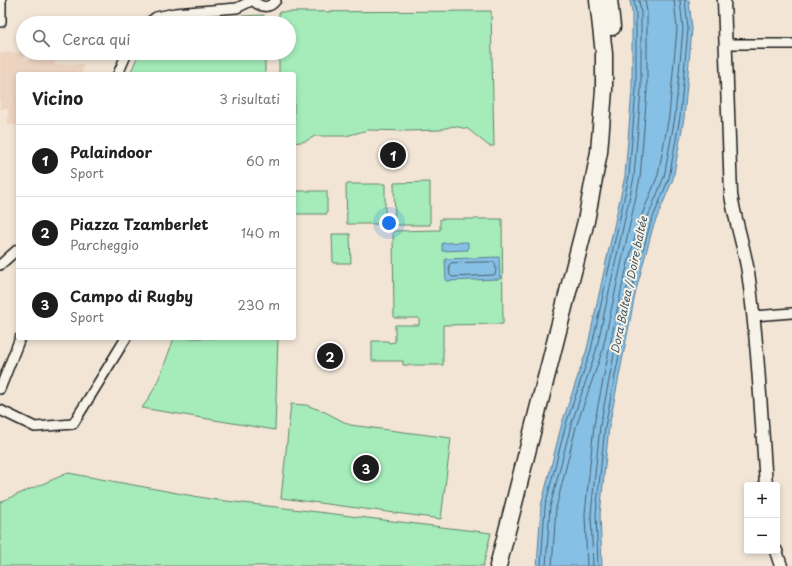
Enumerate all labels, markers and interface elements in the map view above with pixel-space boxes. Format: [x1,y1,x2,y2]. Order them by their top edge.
search box [16,16,296,60]
icon: search [30,27,52,49]
text: Cerca qui [62,27,130,50]
text: Vicino [32,85,83,111]
text: 3 risultati [219,89,280,108]
text: Palaindoor [70,140,152,163]
pin: 1 [380,140,406,170]
text: 1 [42,151,48,170]
text: 60 m [246,151,280,170]
text: Sport [70,163,104,182]
text: Piazza Tzamberlet [70,212,208,235]
your location [379,213,399,233]
water label: Dora Baltea / Doire baltée [606,214,651,355]
text: 2 [40,223,50,242]
text: 140 m [241,223,280,242]
text: Parcheggio [70,235,139,254]
text: Campo di Rugby [70,284,193,307]
text: 3 [41,295,49,314]
text: 230 m [238,295,280,314]
text: Sport [70,307,104,326]
pin: 2 [317,341,343,371]
pin: 3 [353,453,379,483]
map controls [744,482,780,554]
button: + [744,482,780,518]
button: − [744,518,780,554]

